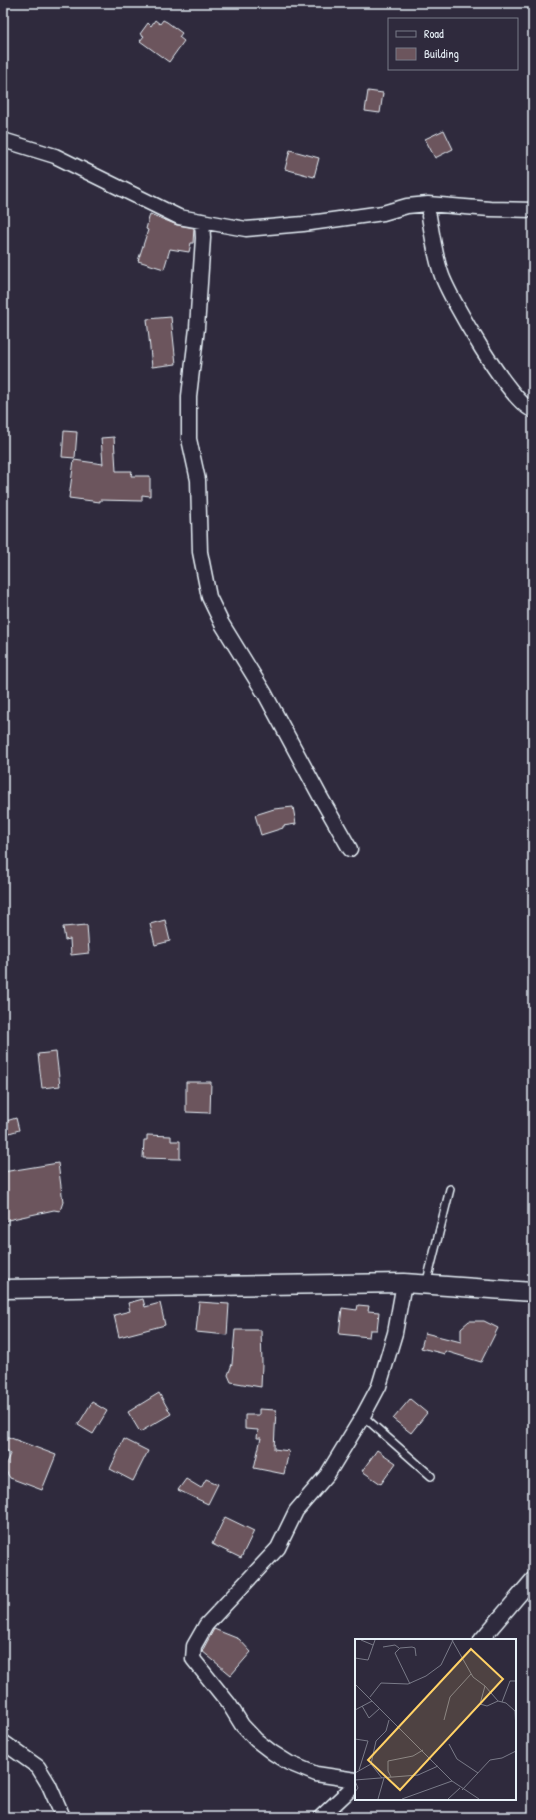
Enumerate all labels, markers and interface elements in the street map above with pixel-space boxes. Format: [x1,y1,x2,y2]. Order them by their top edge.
legend [388,18,518,70]
text: Road [424,25,444,42]
text: Building [424,45,459,62]
inset map [355,1639,516,1800]

